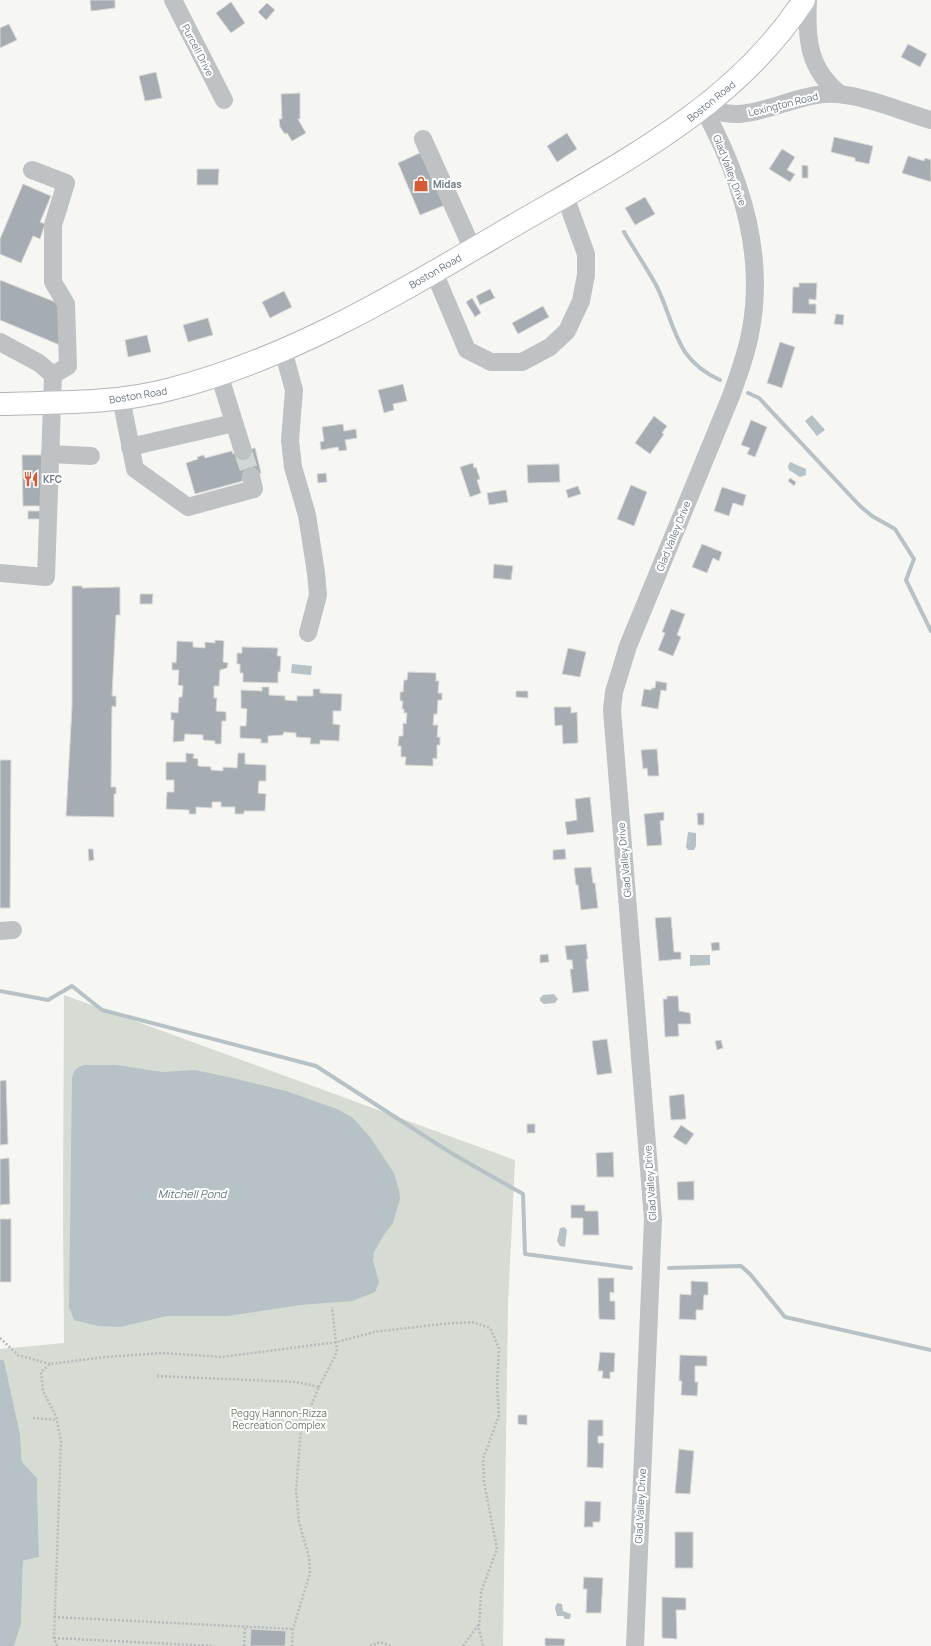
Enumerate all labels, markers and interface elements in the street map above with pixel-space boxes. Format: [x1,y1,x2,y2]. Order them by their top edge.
street label: Purcell Drive [179,22,217,79]
street label: Boston Road [684,77,738,125]
street label: Lexington Road [747,89,819,119]
street label: Glad Valley Drive [710,132,750,208]
shop icon: Midas [412,175,430,193]
place label: Midas [433,177,462,191]
street label: Boston Road [406,250,464,292]
street label: Boston Road [108,383,168,406]
restaurant icon: KFC [22,470,40,488]
place label: KFC [43,472,62,486]
street label: Glad Valley Drive [652,498,694,573]
street label: Glad Valley Drive [614,822,634,898]
street label: Glad Valley Drive [640,1145,660,1221]
water label: Mitchell Pond [158,1186,228,1201]
park label: Peggy Hannon-Rizza Recreation Complex [231,1406,327,1432]
street label: Glad Valley Drive [631,1468,649,1544]

